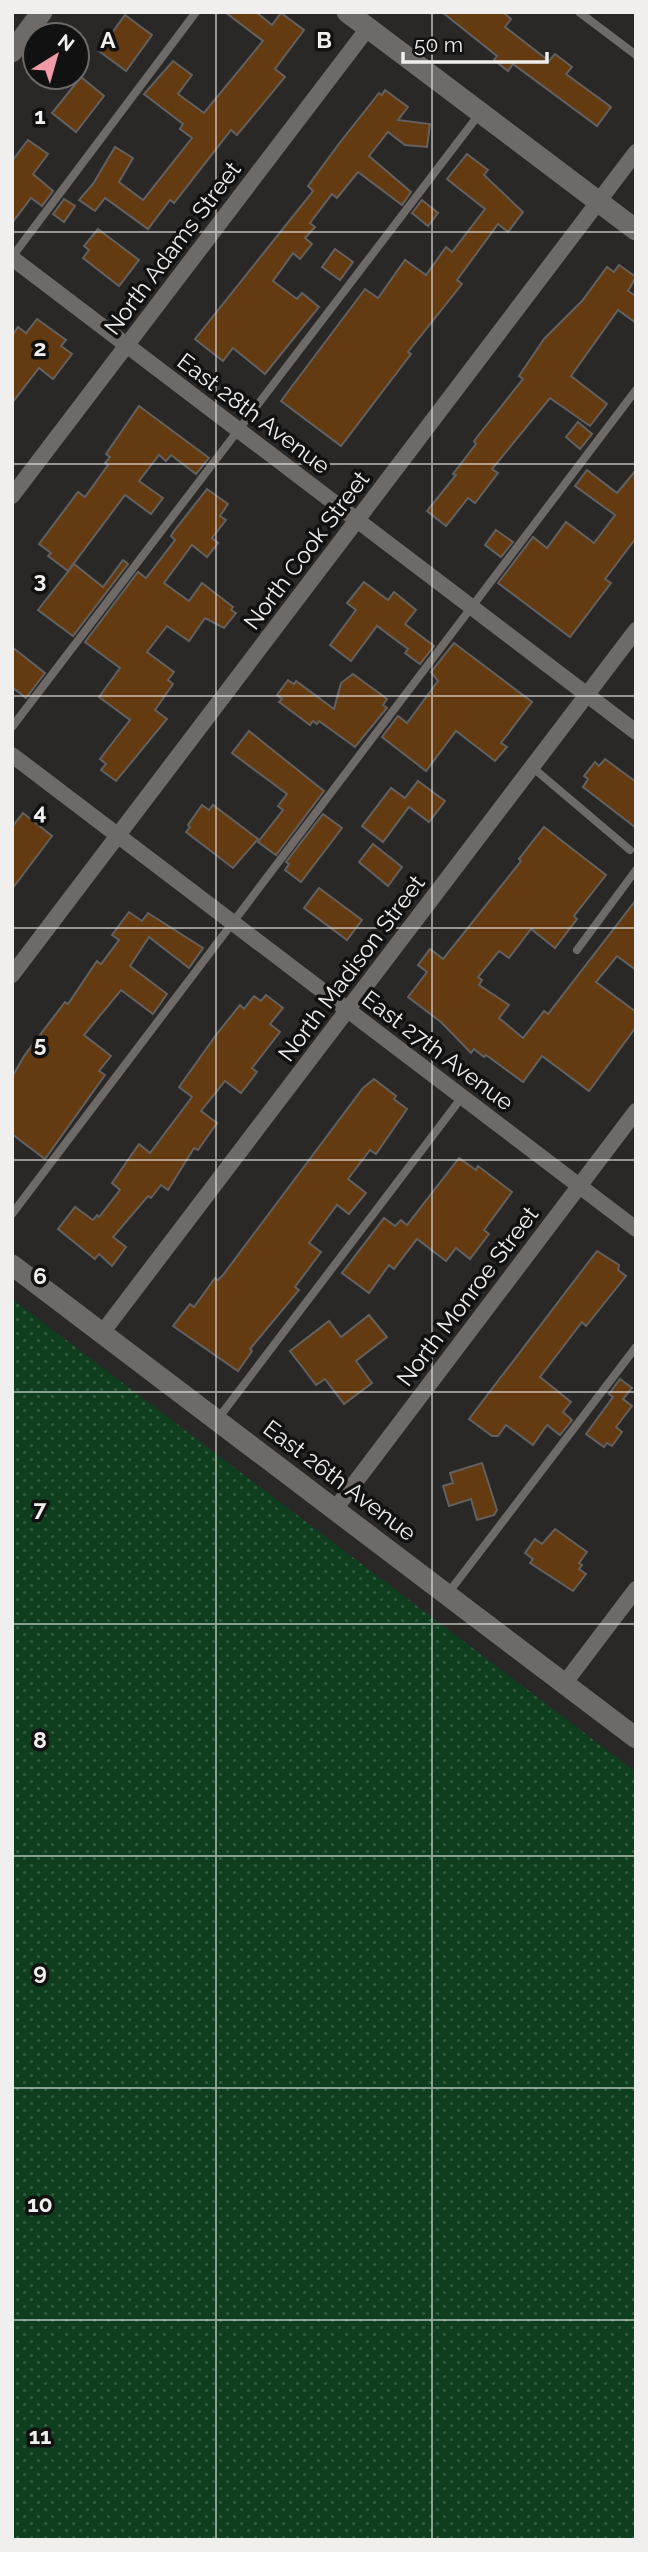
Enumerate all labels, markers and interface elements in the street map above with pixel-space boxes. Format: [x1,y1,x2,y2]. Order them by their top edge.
north arrow [21,21,91,91]
scale bar [403,21,546,65]
text: A [100,26,116,53]
text: B [316,26,332,53]
text: N [54,29,79,56]
text: 50 m [414,32,463,57]
text: 1 [34,102,46,129]
street label: North Adams Street [98,156,246,340]
text: 2 [34,334,46,361]
street label: East 28th Avenue [173,347,335,479]
street label: North Cook Street [238,465,375,635]
text: 3 [34,566,46,593]
text: 4 [33,798,47,825]
street label: North Madison Street [272,869,430,1066]
street label: East 27th Avenue [357,984,519,1116]
text: 5 [34,1030,47,1057]
street label: North Monroe Street [391,1201,544,1391]
text: 6 [33,1262,47,1289]
street label: East 26th Avenue [258,1414,422,1546]
text: 7 [34,1494,47,1521]
text: 8 [33,1726,47,1753]
text: 9 [33,1958,47,1985]
text: 10 [27,2190,53,2217]
text: 11 [29,2422,51,2449]

